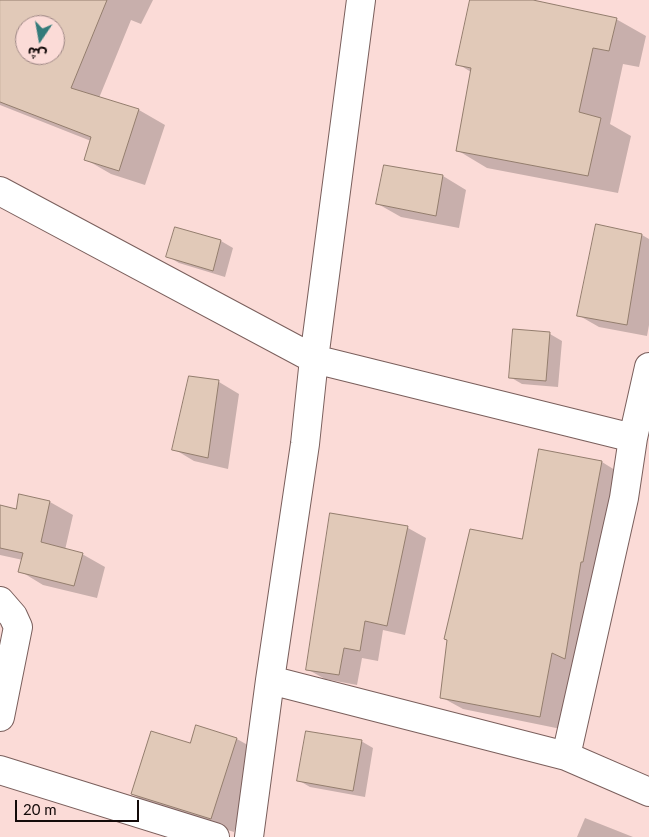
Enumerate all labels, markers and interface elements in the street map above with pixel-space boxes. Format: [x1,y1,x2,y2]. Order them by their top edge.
north arrow [15,15,65,65]
text: ش [26,44,48,64]
scale bar [18,790,141,822]
text: 20 m [23,800,57,818]

